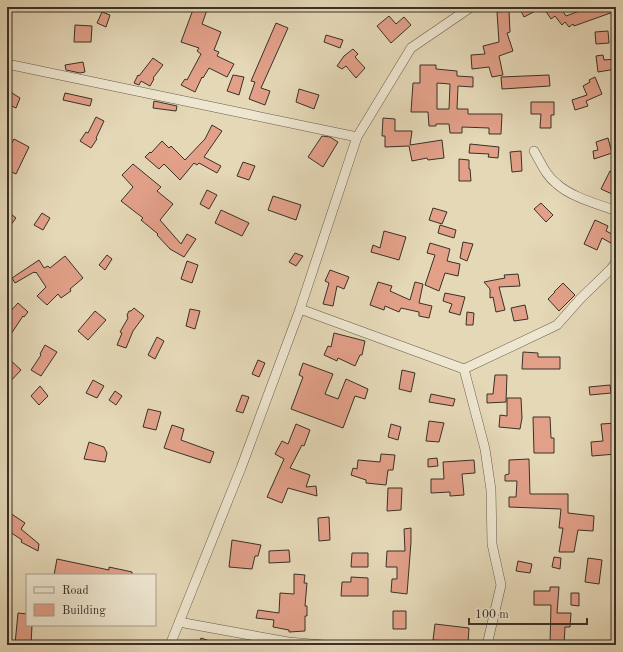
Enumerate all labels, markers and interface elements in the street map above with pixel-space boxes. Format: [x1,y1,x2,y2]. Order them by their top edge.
legend [26,574,156,626]
text: Road [62,585,89,597]
scale bar [469,600,587,626]
text: Building [62,605,106,617]
text: 100 m [475,609,509,621]

